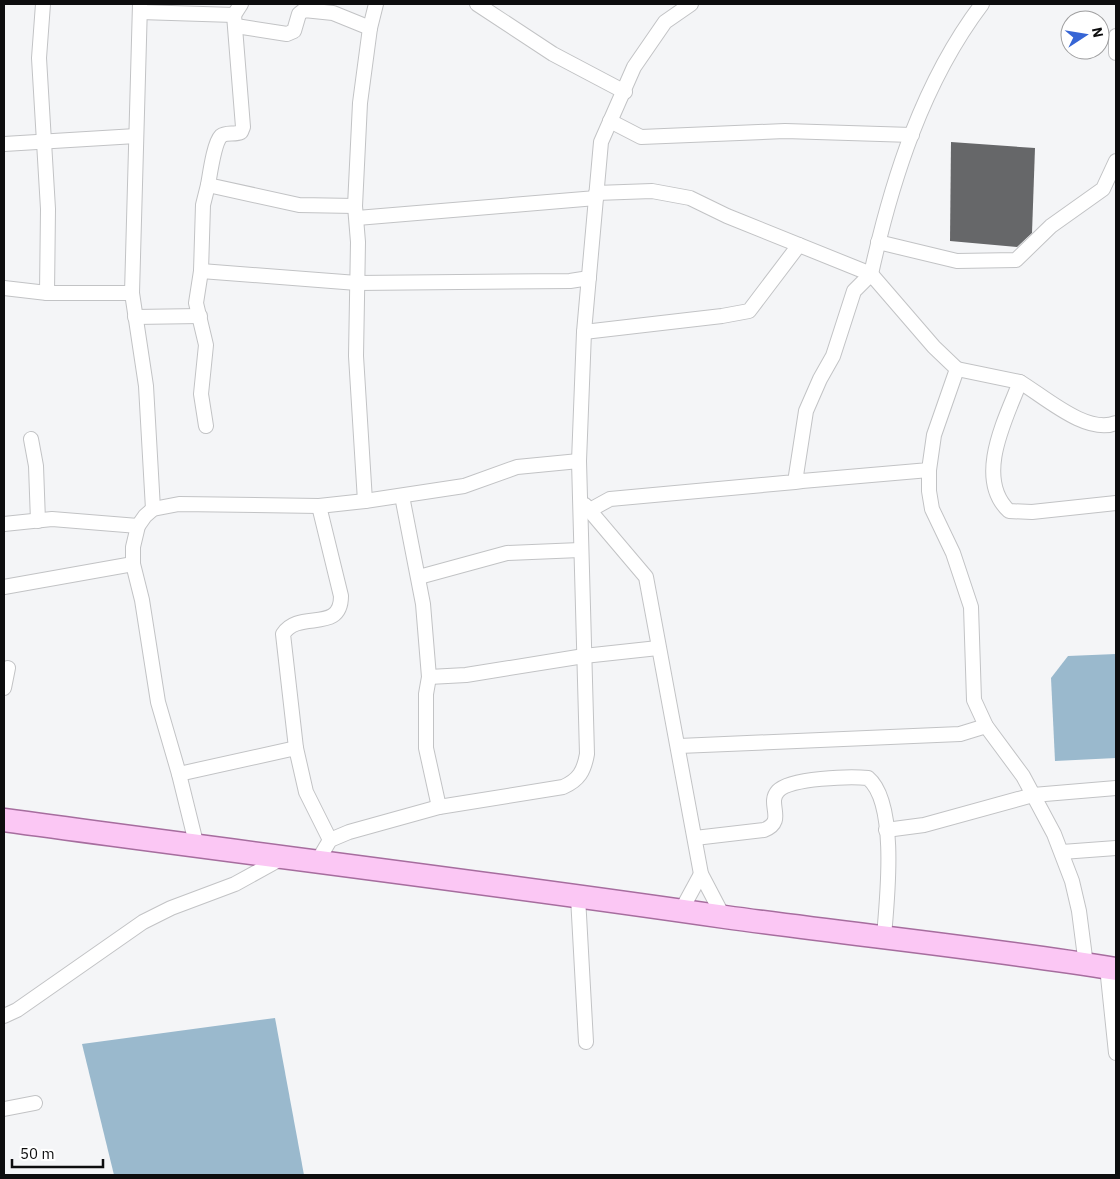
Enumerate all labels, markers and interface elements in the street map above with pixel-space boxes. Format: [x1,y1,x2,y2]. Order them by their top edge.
north arrow [1060,10,1110,60]
text: N [1088,25,1108,39]
scale bar [12,1136,104,1168]
text: 50 m [20,1144,55,1163]

